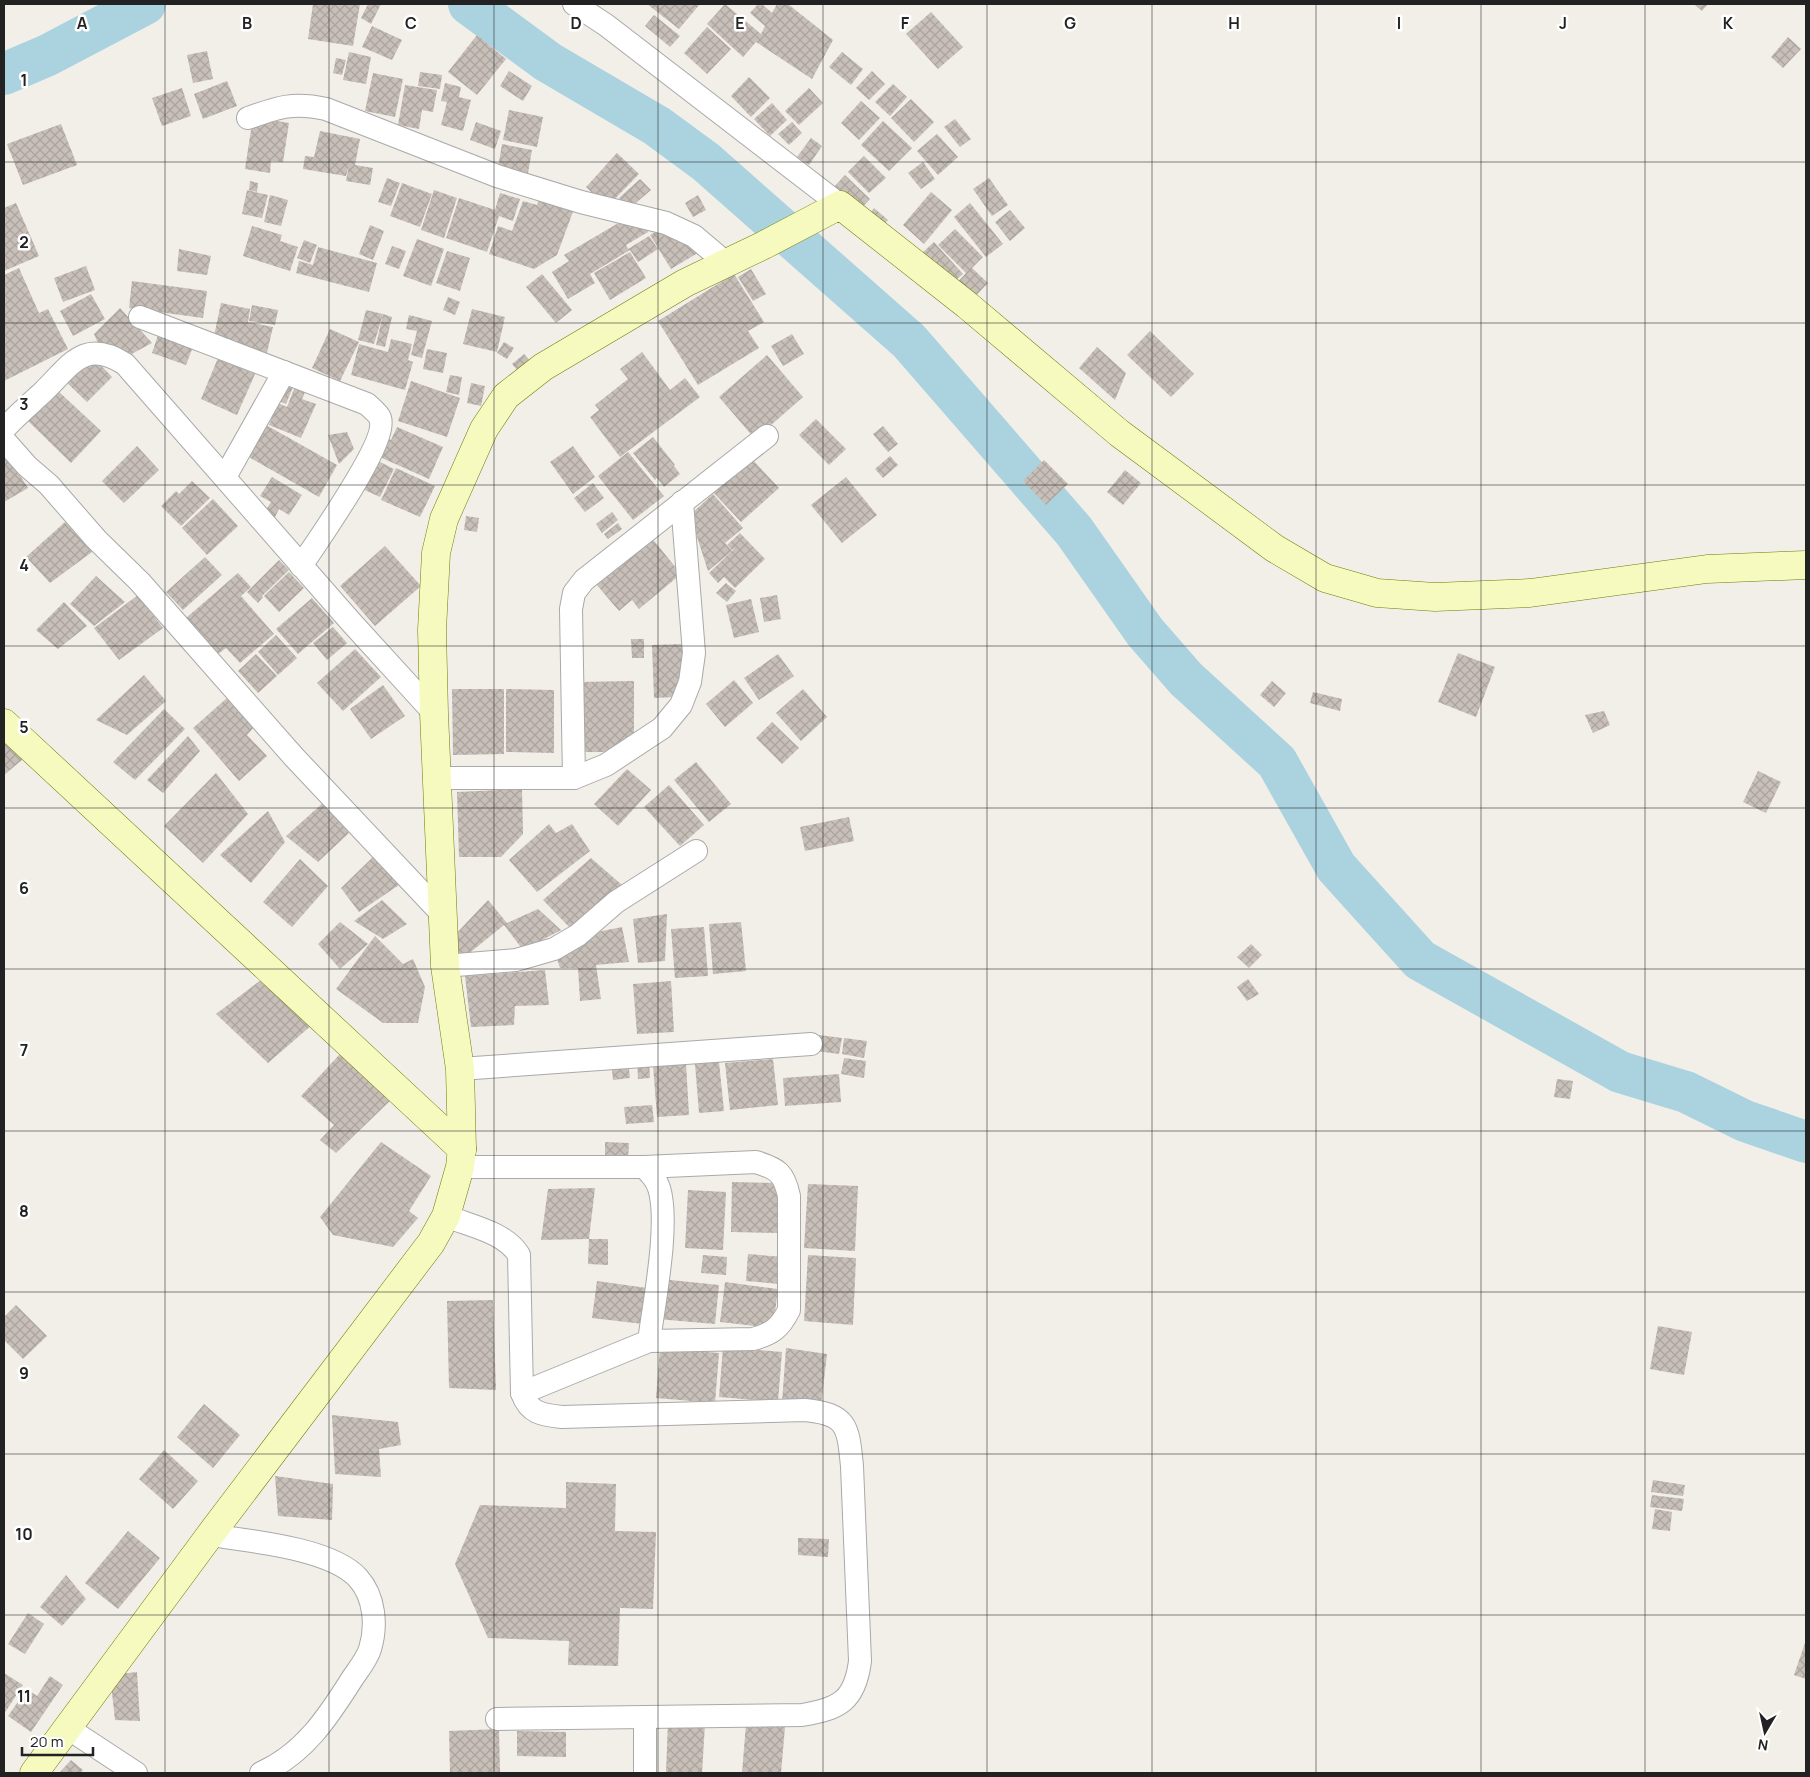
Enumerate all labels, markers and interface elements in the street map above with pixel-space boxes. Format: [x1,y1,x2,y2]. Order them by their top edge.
text: A [77,12,88,34]
text: B [242,12,252,34]
text: C [405,12,417,34]
text: D [570,12,582,34]
text: E [735,12,745,34]
text: F [901,12,910,34]
text: G [1064,12,1076,34]
text: H [1228,12,1240,34]
text: I [1397,12,1401,34]
text: J [1559,12,1567,34]
text: K [1723,12,1734,34]
text: 1 [20,69,28,91]
text: 2 [19,231,29,253]
text: 3 [19,393,29,415]
text: 4 [19,554,29,576]
text: 5 [19,716,29,738]
text: 6 [19,877,29,899]
text: 7 [20,1039,28,1061]
text: 8 [19,1200,29,1222]
text: 9 [19,1362,29,1384]
text: 10 [15,1523,33,1545]
text: 11 [17,1685,31,1707]
north arrow [1740,1707,1790,1757]
scale bar [22,1724,94,1756]
text: 20 m [30,1731,63,1752]
text: N [1756,1735,1769,1756]

